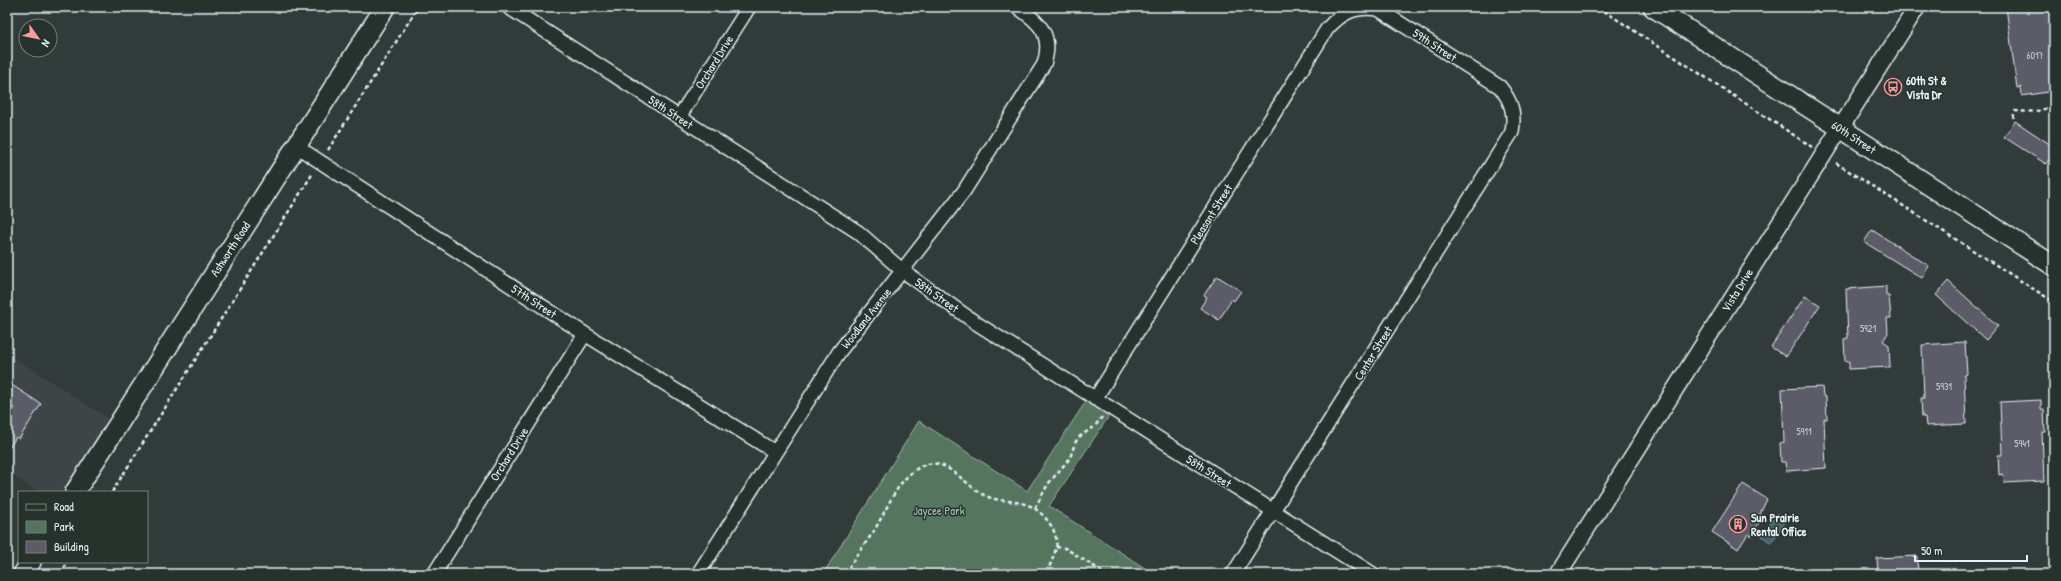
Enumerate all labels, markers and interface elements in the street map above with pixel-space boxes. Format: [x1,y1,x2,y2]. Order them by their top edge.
north arrow [18,18,58,58]
street label: 59th Street [1410,24,1461,66]
street label: Orchard Drive [691,32,737,92]
text: N [39,37,54,50]
house number: 6017 [2026,49,2044,62]
place label: 60th St & Vista Dr [1906,72,1947,103]
bus stop icon: 60th St & Vista Dr [1883,77,1903,97]
street label: 58th Street [645,91,697,133]
street label: 60th Street [1828,116,1880,158]
street label: Pleasant Street [1186,180,1237,247]
street label: Ashworth Road [206,218,254,280]
street label: Vista Drive [1717,265,1757,315]
street label: 58th Street [912,274,963,317]
street label: 57th Street [508,280,561,322]
street label: Woodland Avenue [837,284,895,352]
street label: Center Street [1350,322,1397,383]
house number: 5921 [1860,322,1876,335]
house number: 5931 [1936,380,1952,393]
street label: Orchard Drive [486,424,532,484]
house number: 5911 [1796,425,1812,438]
house number: 5941 [2014,437,2030,450]
street label: 58th Street [1183,451,1236,492]
legend [18,491,148,563]
text: Road [54,498,74,515]
park label: Jaycee Park [913,502,965,519]
place label: Sun Prairie Rental Office [1751,509,1807,540]
building icon: Sun Prairie Rental Office [1728,514,1748,534]
text: Park [54,518,74,535]
scale bar [1915,537,2027,563]
text: Building [54,538,89,555]
text: 50 m [1921,542,1942,559]

